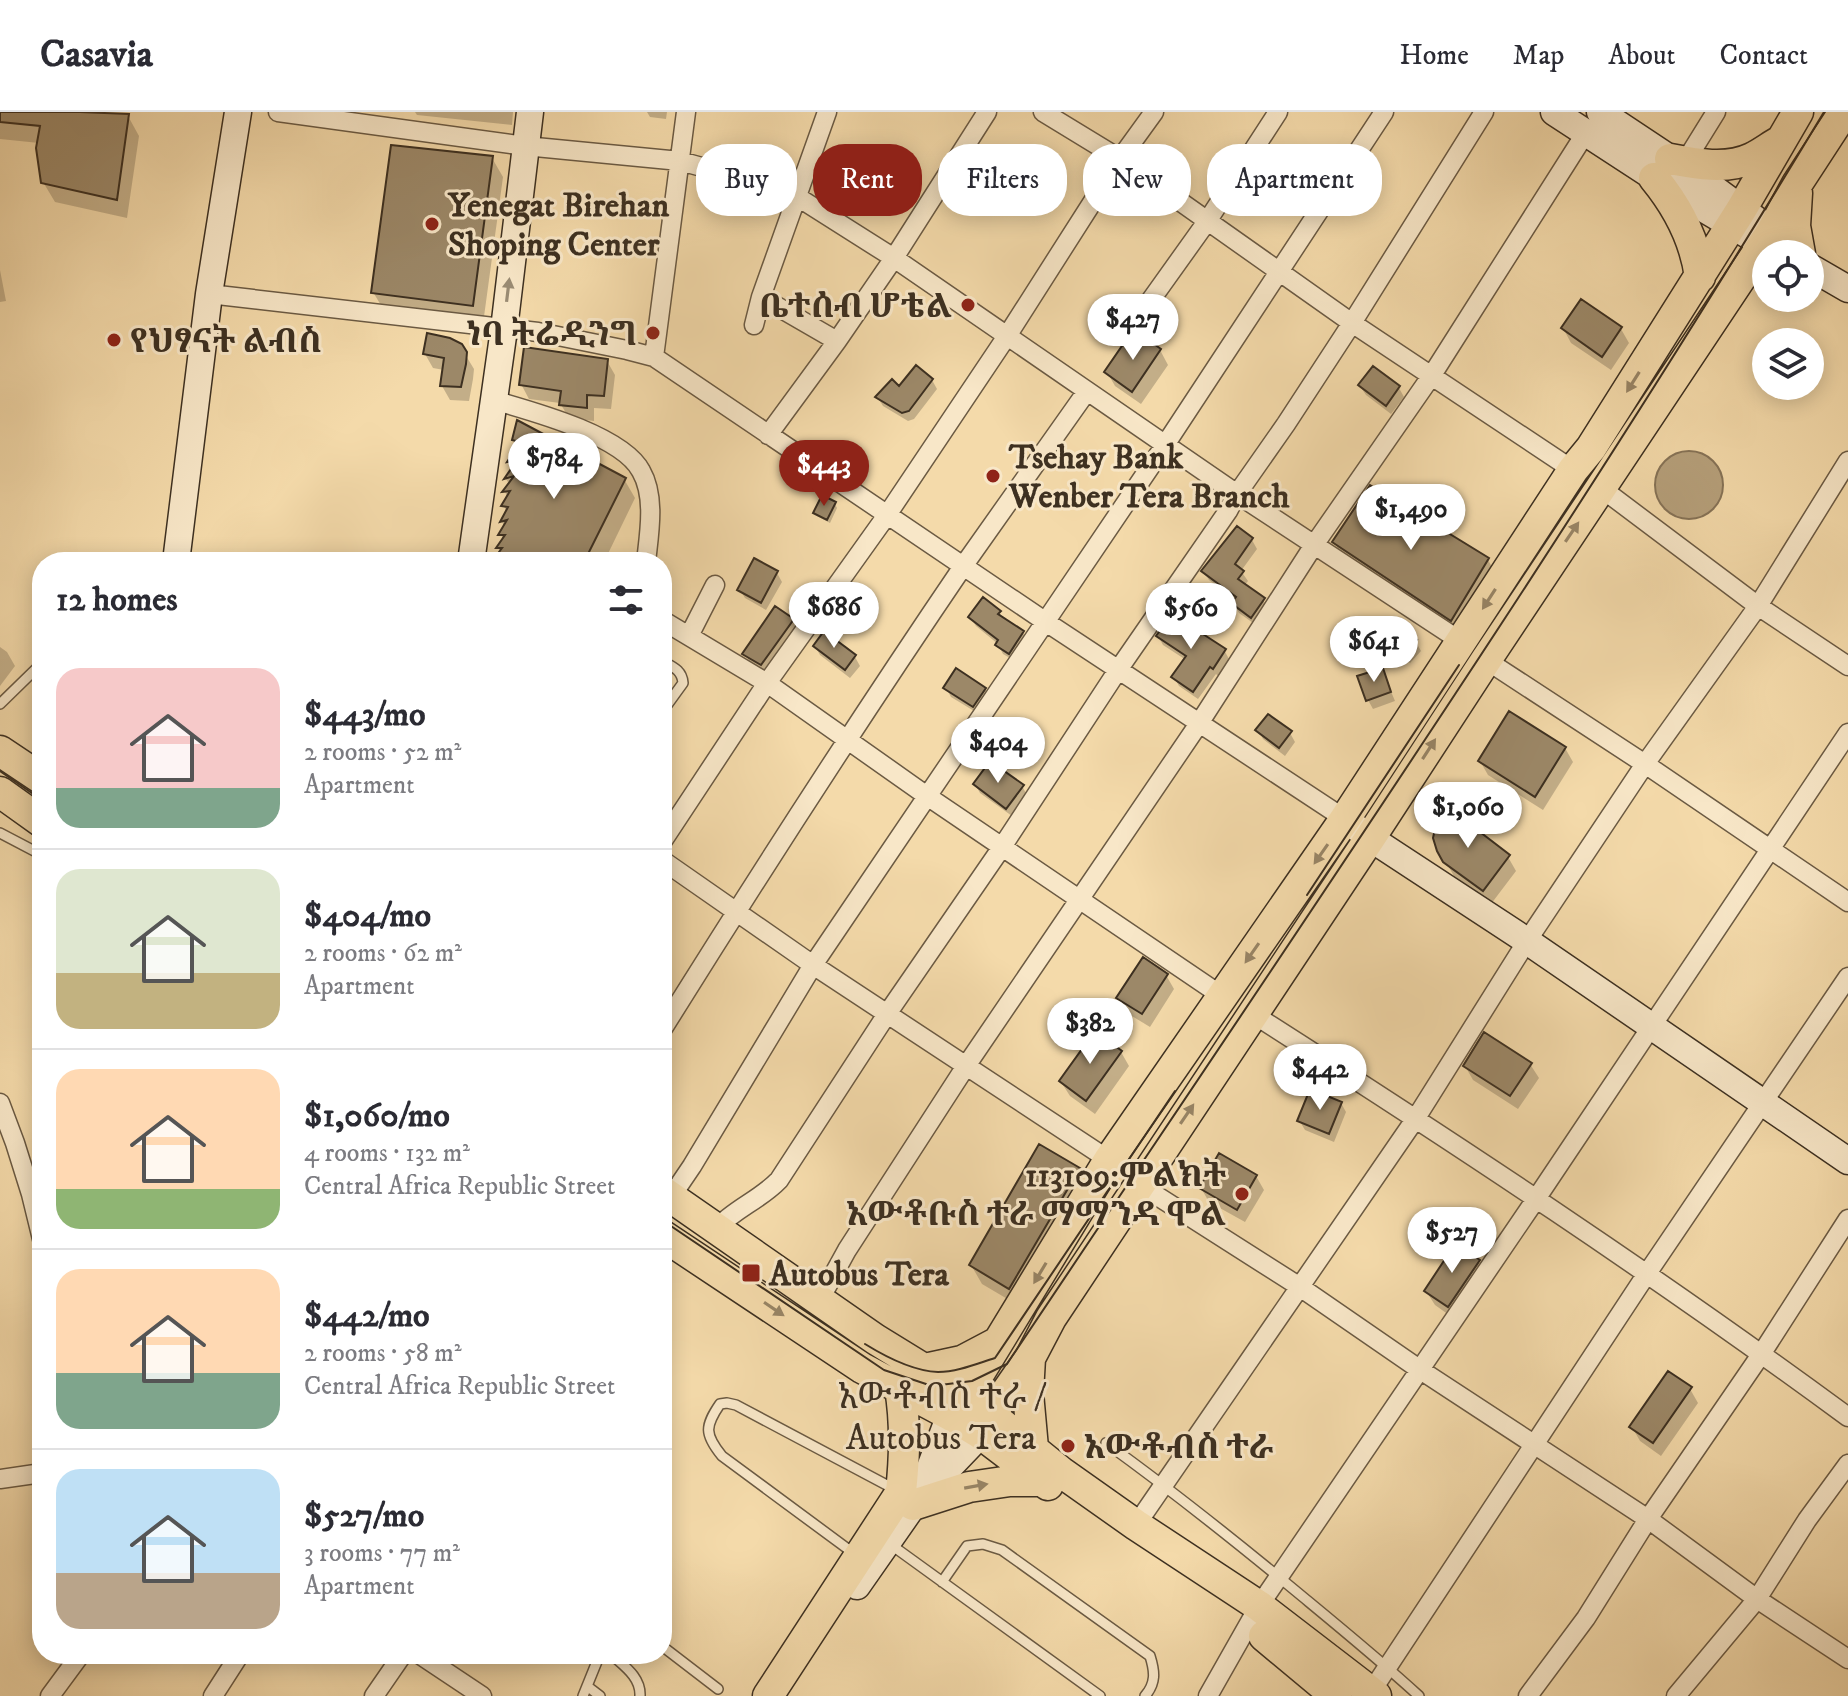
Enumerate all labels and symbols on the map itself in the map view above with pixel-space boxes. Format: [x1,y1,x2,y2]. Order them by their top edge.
place label: Yenegat Birehan Shoping Center [447,185,669,266]
marker: Yenegat Birehan Shoping Center [423,215,441,233]
one-way arrow [502,278,515,303]
place label: ቤተሰብ ሆቴል [759,286,952,328]
pin: $427 [1086,294,1180,362]
marker: ቤተሰብ ሆቴል [959,296,977,314]
place label: ነባ ትሬዲንግ [467,314,637,356]
place label: የህፃናት ልብስ [130,321,322,363]
marker: ነባ ትሬዲንግ [644,324,662,342]
marker: የህፃናት ልብስ [105,331,123,349]
one-way arrow [1625,372,1640,393]
pin: $784 [507,433,601,501]
place label: Tsehay Bank Wenber Tera Branch [1008,437,1290,518]
pin: $443 [777,440,871,508]
marker: Tsehay Bank Wenber Tera Branch [984,467,1002,485]
pin: $1,490 [1346,484,1476,552]
one-way arrow [1564,521,1579,542]
pin: $686 [787,582,881,650]
pin: $560 [1144,583,1238,651]
one-way arrow [1483,588,1497,610]
pin: $641 [1327,616,1421,684]
pin: $404 [951,717,1045,785]
one-way arrow [1421,738,1435,760]
pin: $1,060 [1403,782,1533,850]
one-way arrow [1314,844,1329,865]
one-way arrow [1245,942,1260,963]
pin: $382 [1043,998,1137,1066]
pin: $442 [1273,1044,1367,1112]
one-way arrow [1179,1103,1193,1125]
place label: 113109:ምልክት አውቶቡስ ተራ ማማንዳ ሞል [846,1155,1226,1236]
marker: 113109:ምልክት አውቶቡስ ተራ ማማንዳ ሞል [1233,1185,1251,1203]
pin: $527 [1405,1207,1499,1275]
place label: Autobus Tera [768,1254,950,1296]
marker: Autobus Tera [740,1262,762,1284]
one-way arrow [1034,1262,1048,1284]
one-way arrow [763,1301,784,1316]
district label: አውቶብስ ተራ / Autobus Tera [838,1375,1047,1461]
place label: አውቶብስ ተራ [1084,1427,1274,1469]
marker: አውቶብስ ተራ [1059,1437,1077,1455]
one-way arrow [964,1480,989,1492]

